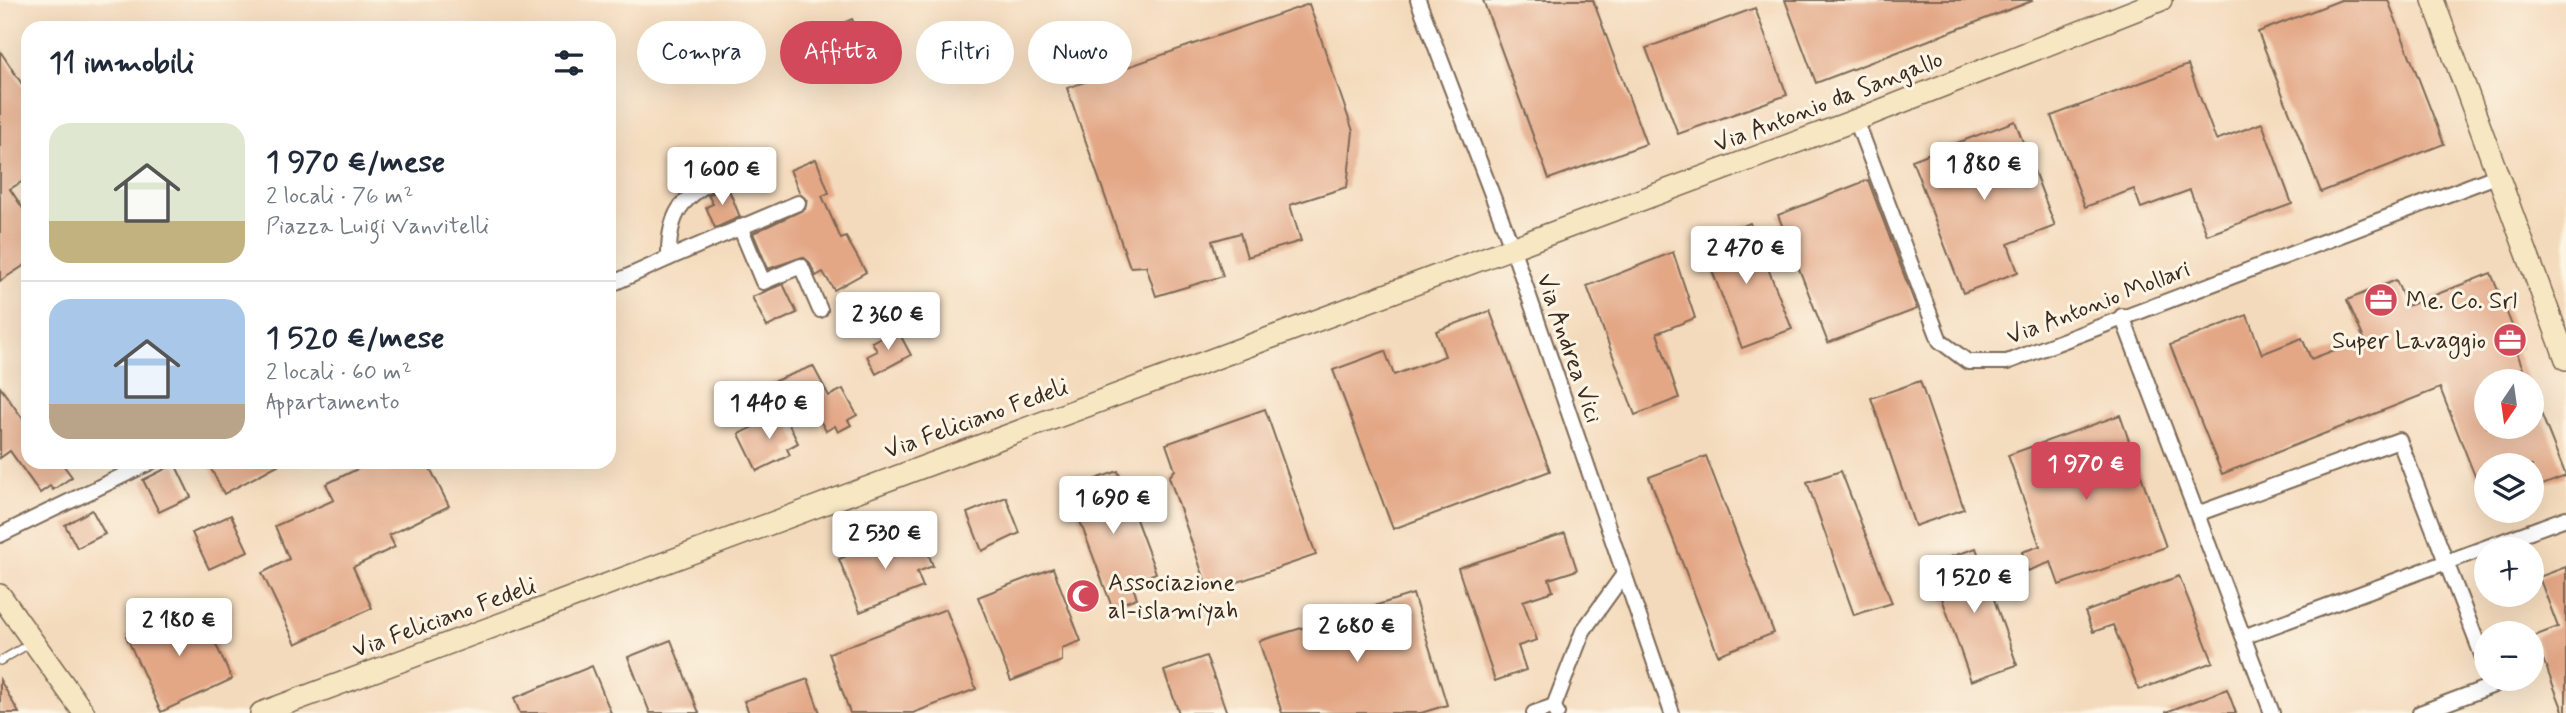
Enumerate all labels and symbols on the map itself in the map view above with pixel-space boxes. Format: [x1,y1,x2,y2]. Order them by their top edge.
street label: Via Antonio da Sangallo [1710,44,1947,160]
pin: 1 880 € [1919,142,2049,202]
pin: 1 600 € [657,148,787,207]
pin: 2 470 € [1681,226,1811,286]
street label: Via Antonio Mollari [2002,254,2195,353]
street label: Via Andrea Vici [1528,270,1609,427]
office icon: Me. Co. Srl [2362,281,2400,319]
place label: Me. Co. Srl [2406,286,2517,317]
pin: 2 360 € [823,292,953,352]
office icon: Super Lavaggio [2491,321,2529,359]
place label: Super Lavaggio [2332,326,2486,359]
north arrow [2474,369,2544,439]
street label: Via Feliciano Fedeli [880,372,1073,467]
pin: 1 440 € [704,382,834,441]
pin: 1 970 € [2021,442,2151,502]
pin: 1 690 € [1048,476,1178,536]
pin: 2 530 € [820,512,950,571]
pin: 1 520 € [1909,556,2039,615]
place label: Associazione al-islamiyah [1108,568,1238,627]
street label: Via Feliciano Fedeli [348,571,541,666]
mosque icon: Associazione al-islamiyah [1064,577,1102,615]
pin: 2 180 € [114,598,244,658]
pin: 2 680 € [1292,604,1422,664]

